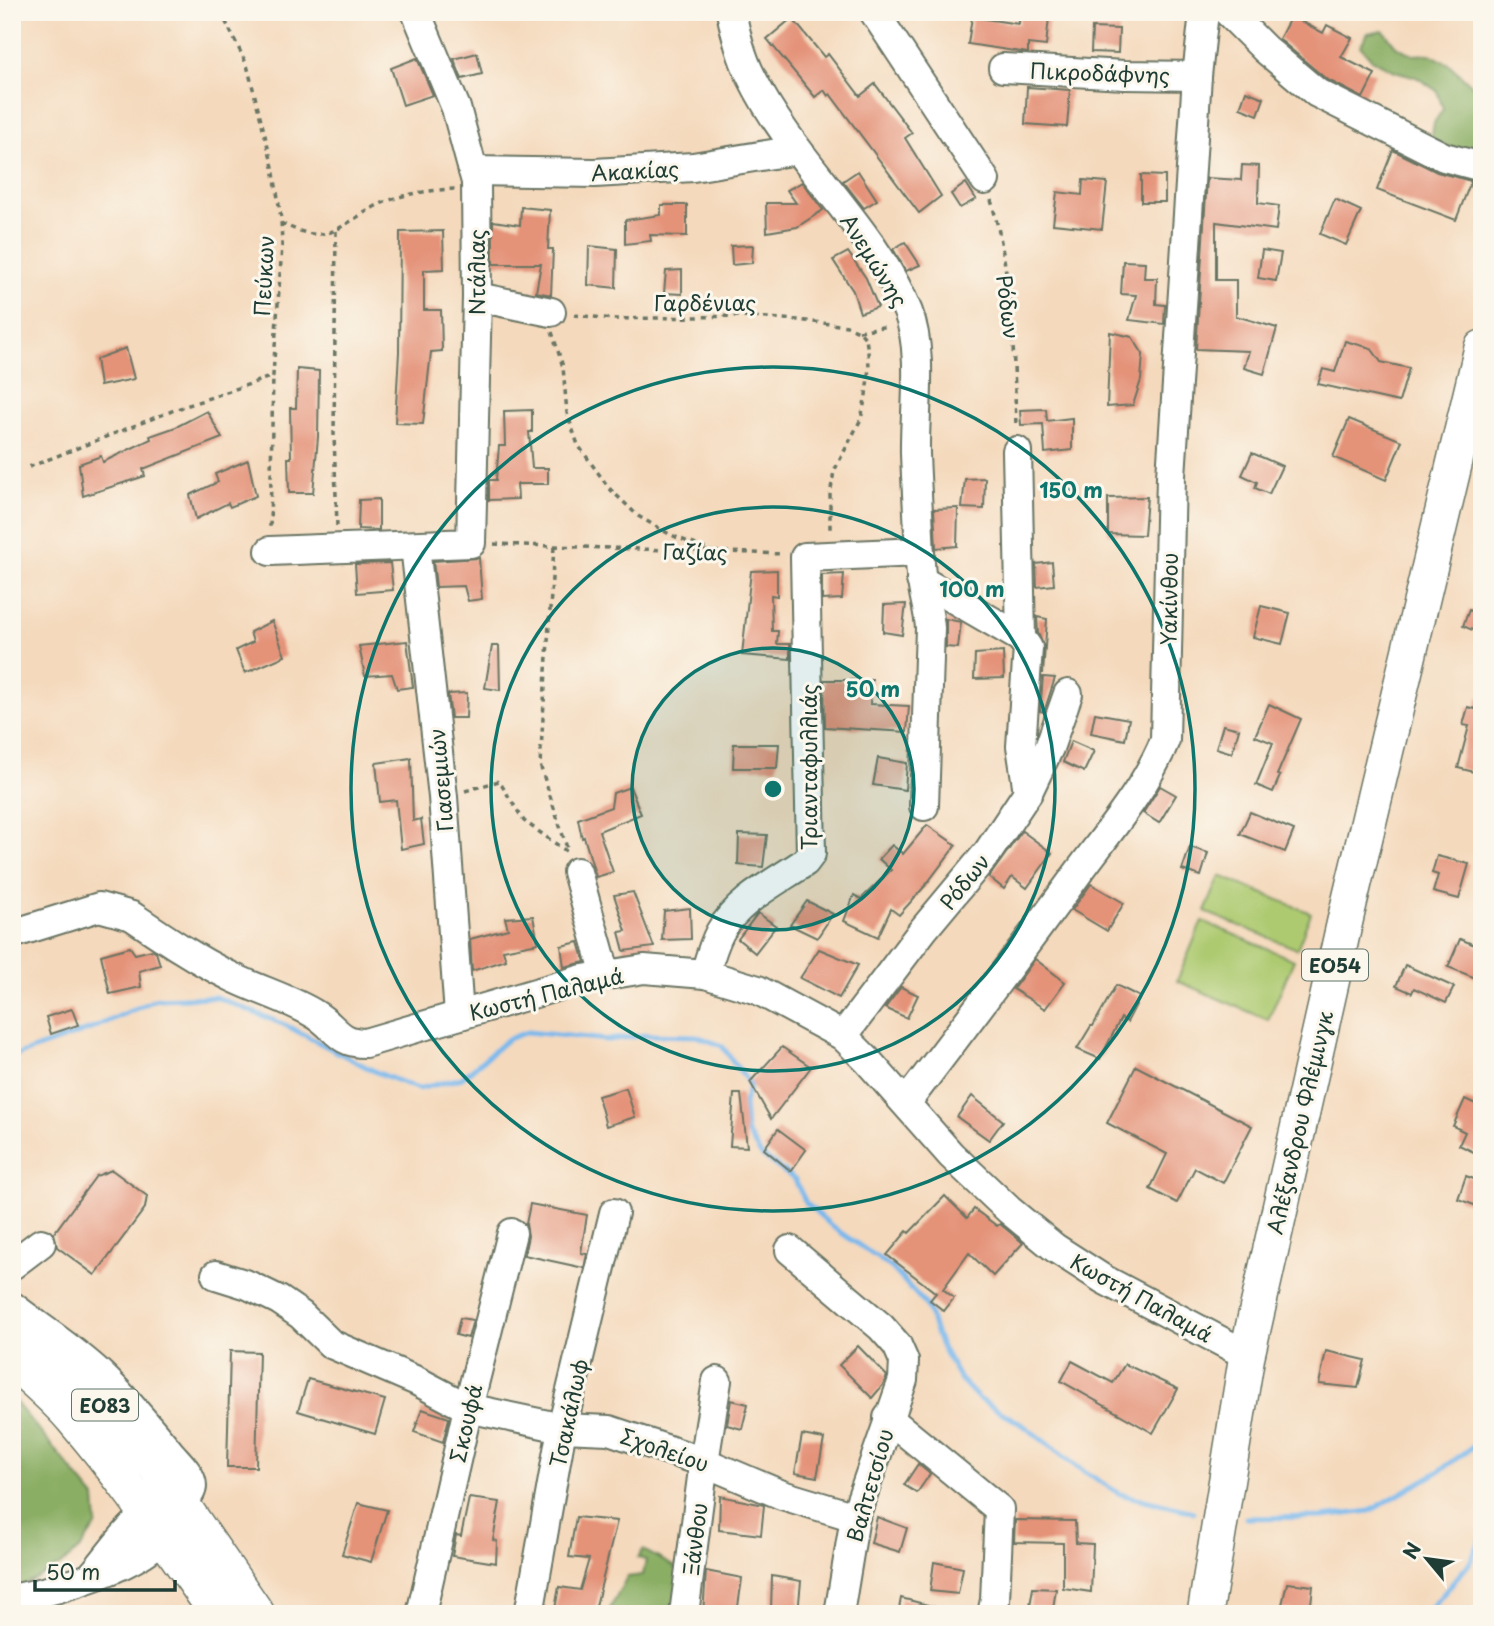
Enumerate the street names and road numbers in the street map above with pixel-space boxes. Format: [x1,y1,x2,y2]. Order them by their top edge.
street label: Πικροδάφνης [1030,54,1171,90]
street label: Ακακίας [590,152,680,188]
street label: Ανεμώνης [834,207,916,313]
street label: Ντάλιας [460,229,492,315]
street label: Πεύκων [245,234,281,318]
street label: Ρόδων [989,273,1029,341]
street label: Γαρδένιας [654,286,756,318]
street label: Γαζίας [662,534,728,568]
street label: Υακίνθου [1151,552,1185,646]
street label: Τριανταφυλλιάς [792,684,824,850]
street label: Γιασεμιών [420,727,460,833]
street label: Ρόδων [931,846,997,916]
road number: ΕΟ54 [1302,950,1368,981]
street label: Κωστή Παλαμά [465,958,627,1028]
street label: Αλέξανδρου Φλέμινγκ [1258,1007,1340,1237]
street label: Κωστή Παλαμά [1065,1245,1219,1350]
street label: Τσακάλωφ [541,1356,595,1470]
street label: Σκουφά [440,1381,490,1465]
road number: ΕΟ83 [72,1390,138,1420]
street label: Σχολείου [616,1419,714,1479]
street label: Βαλτετσίου [838,1425,900,1545]
street label: Ξάνθου [674,1501,714,1577]

